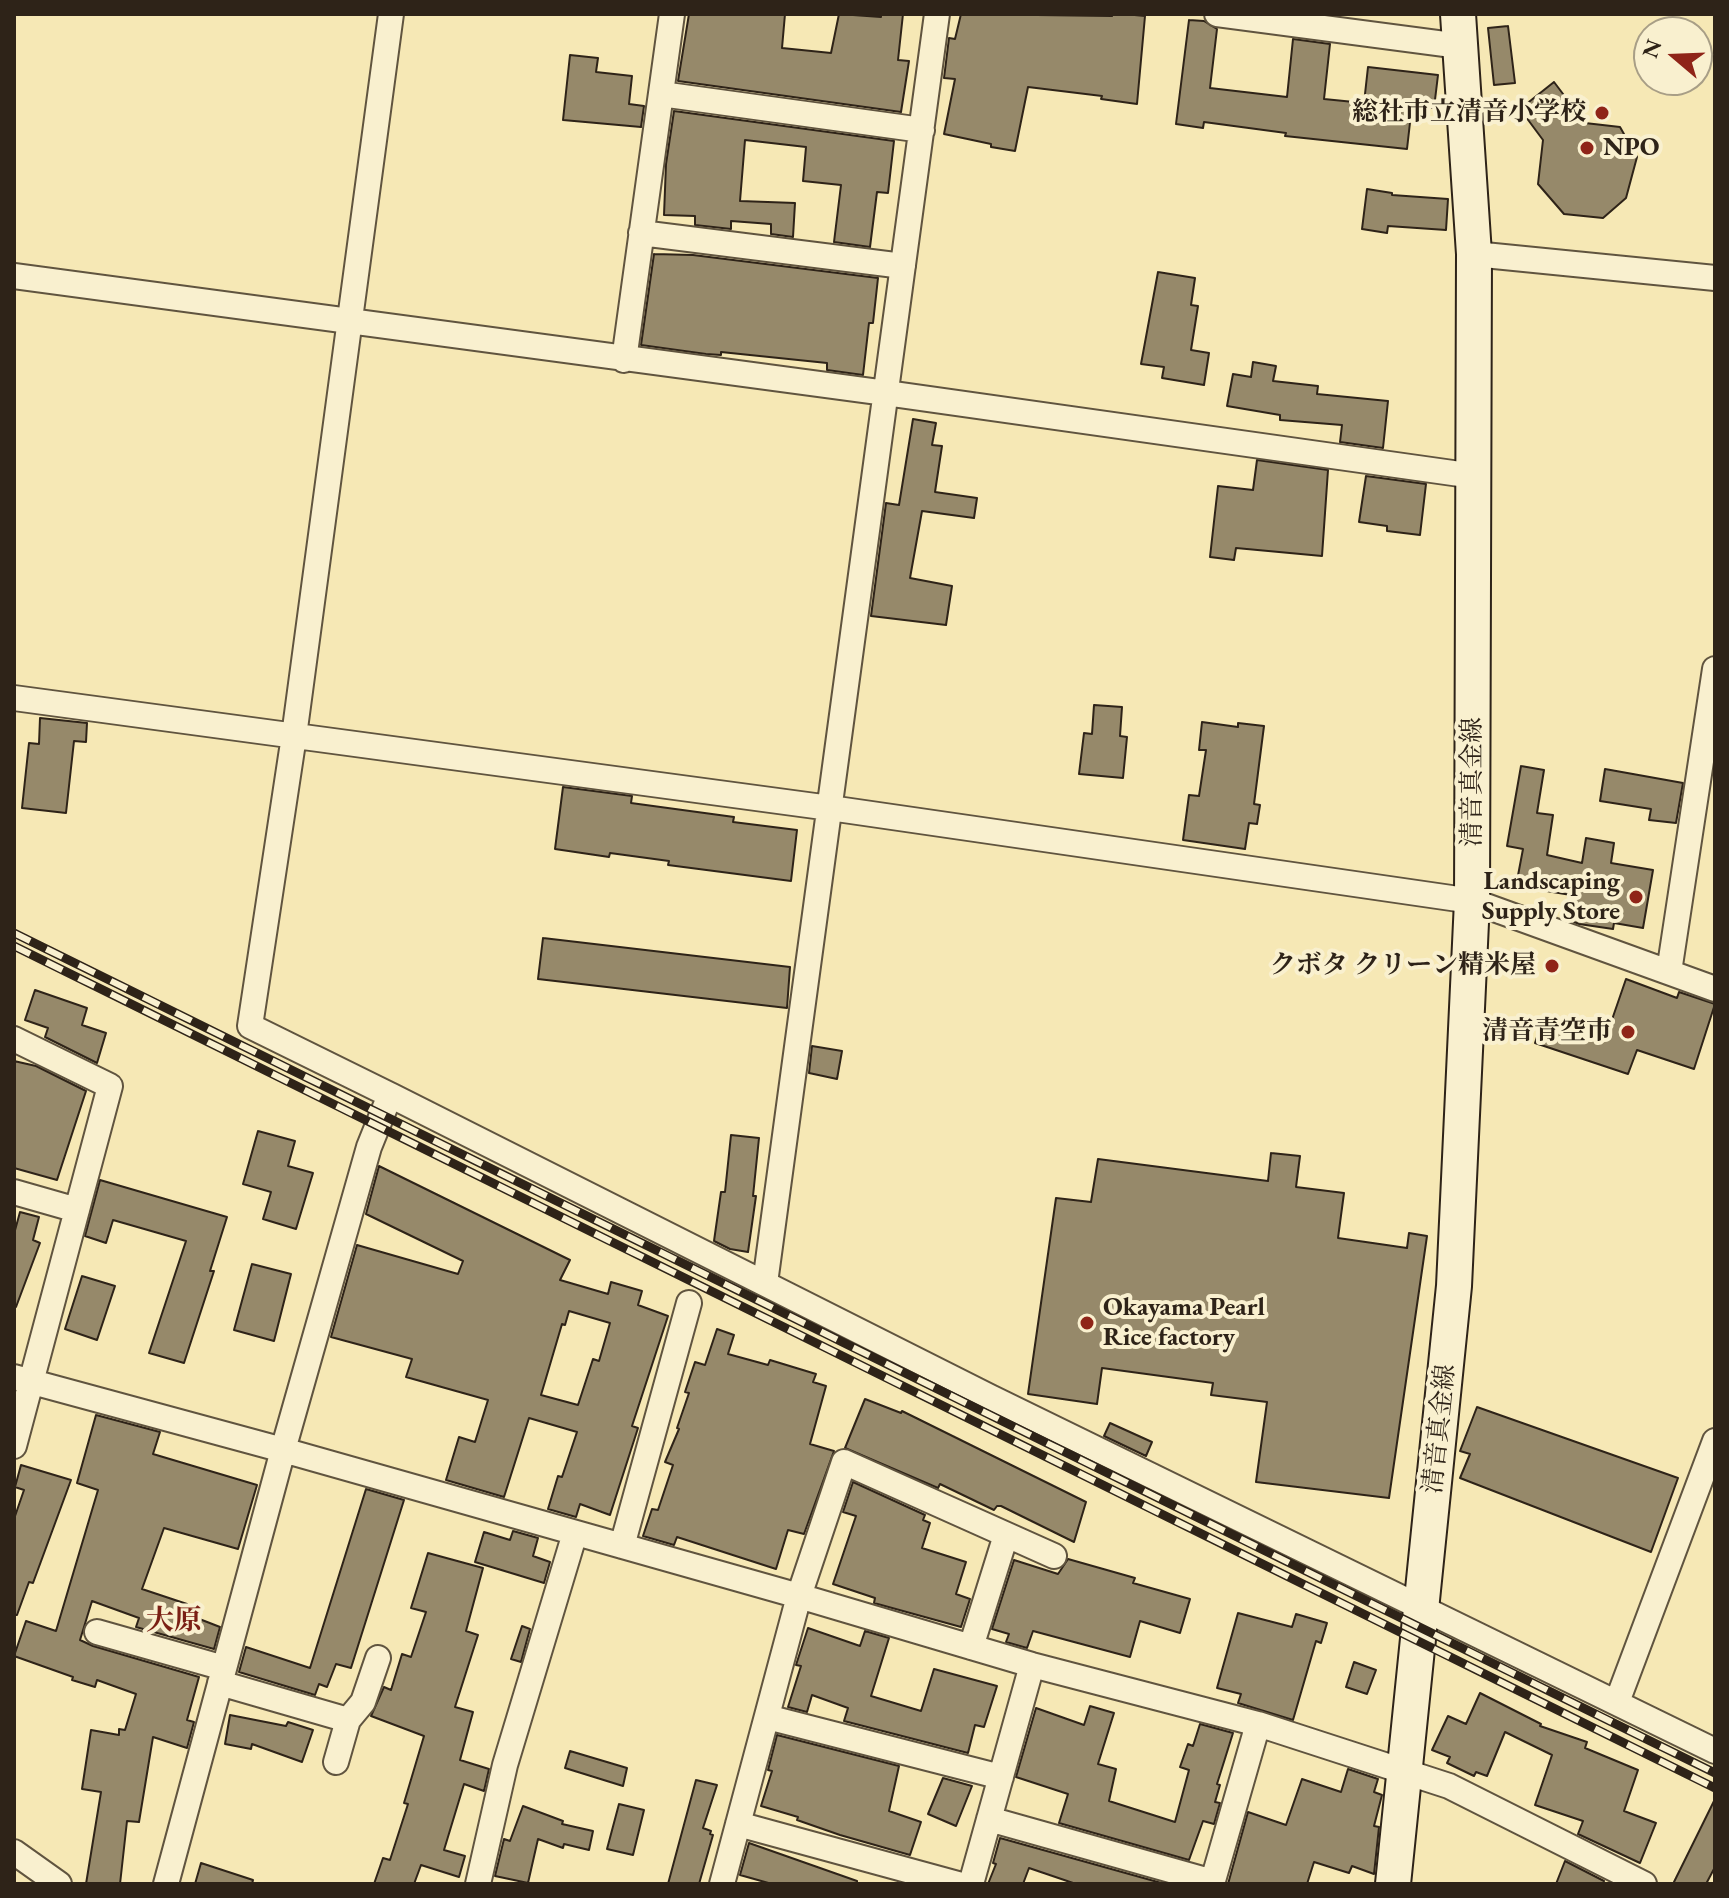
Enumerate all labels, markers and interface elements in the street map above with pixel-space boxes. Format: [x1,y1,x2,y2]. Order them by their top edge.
north arrow [1633,16,1713,96]
text: N [1635,36,1668,62]
place label: 総社市立清音小学校 [1352,97,1586,129]
marker: 総社市立清音小学校 [1593,104,1611,122]
place label: NPO [1603,132,1660,164]
marker: NPO [1578,139,1596,157]
street label: 清音真金線 [1457,717,1489,847]
place label: Landscaping Supply Store [1482,866,1620,928]
marker: Landscaping Supply Store [1627,888,1645,906]
place label: クボタ クリーン精米屋 [1270,950,1536,982]
marker: クボタ クリーン精米屋 [1543,957,1561,975]
place label: 清音青空市 [1482,1016,1612,1048]
marker: 清音青空市 [1619,1023,1637,1041]
place label: Okayama Pearl Rice factory [1103,1292,1265,1354]
marker: Okayama Pearl Rice factory [1078,1314,1096,1332]
street label: 清音真金線 [1418,1363,1462,1495]
district label: 大原 [146,1604,202,1638]

